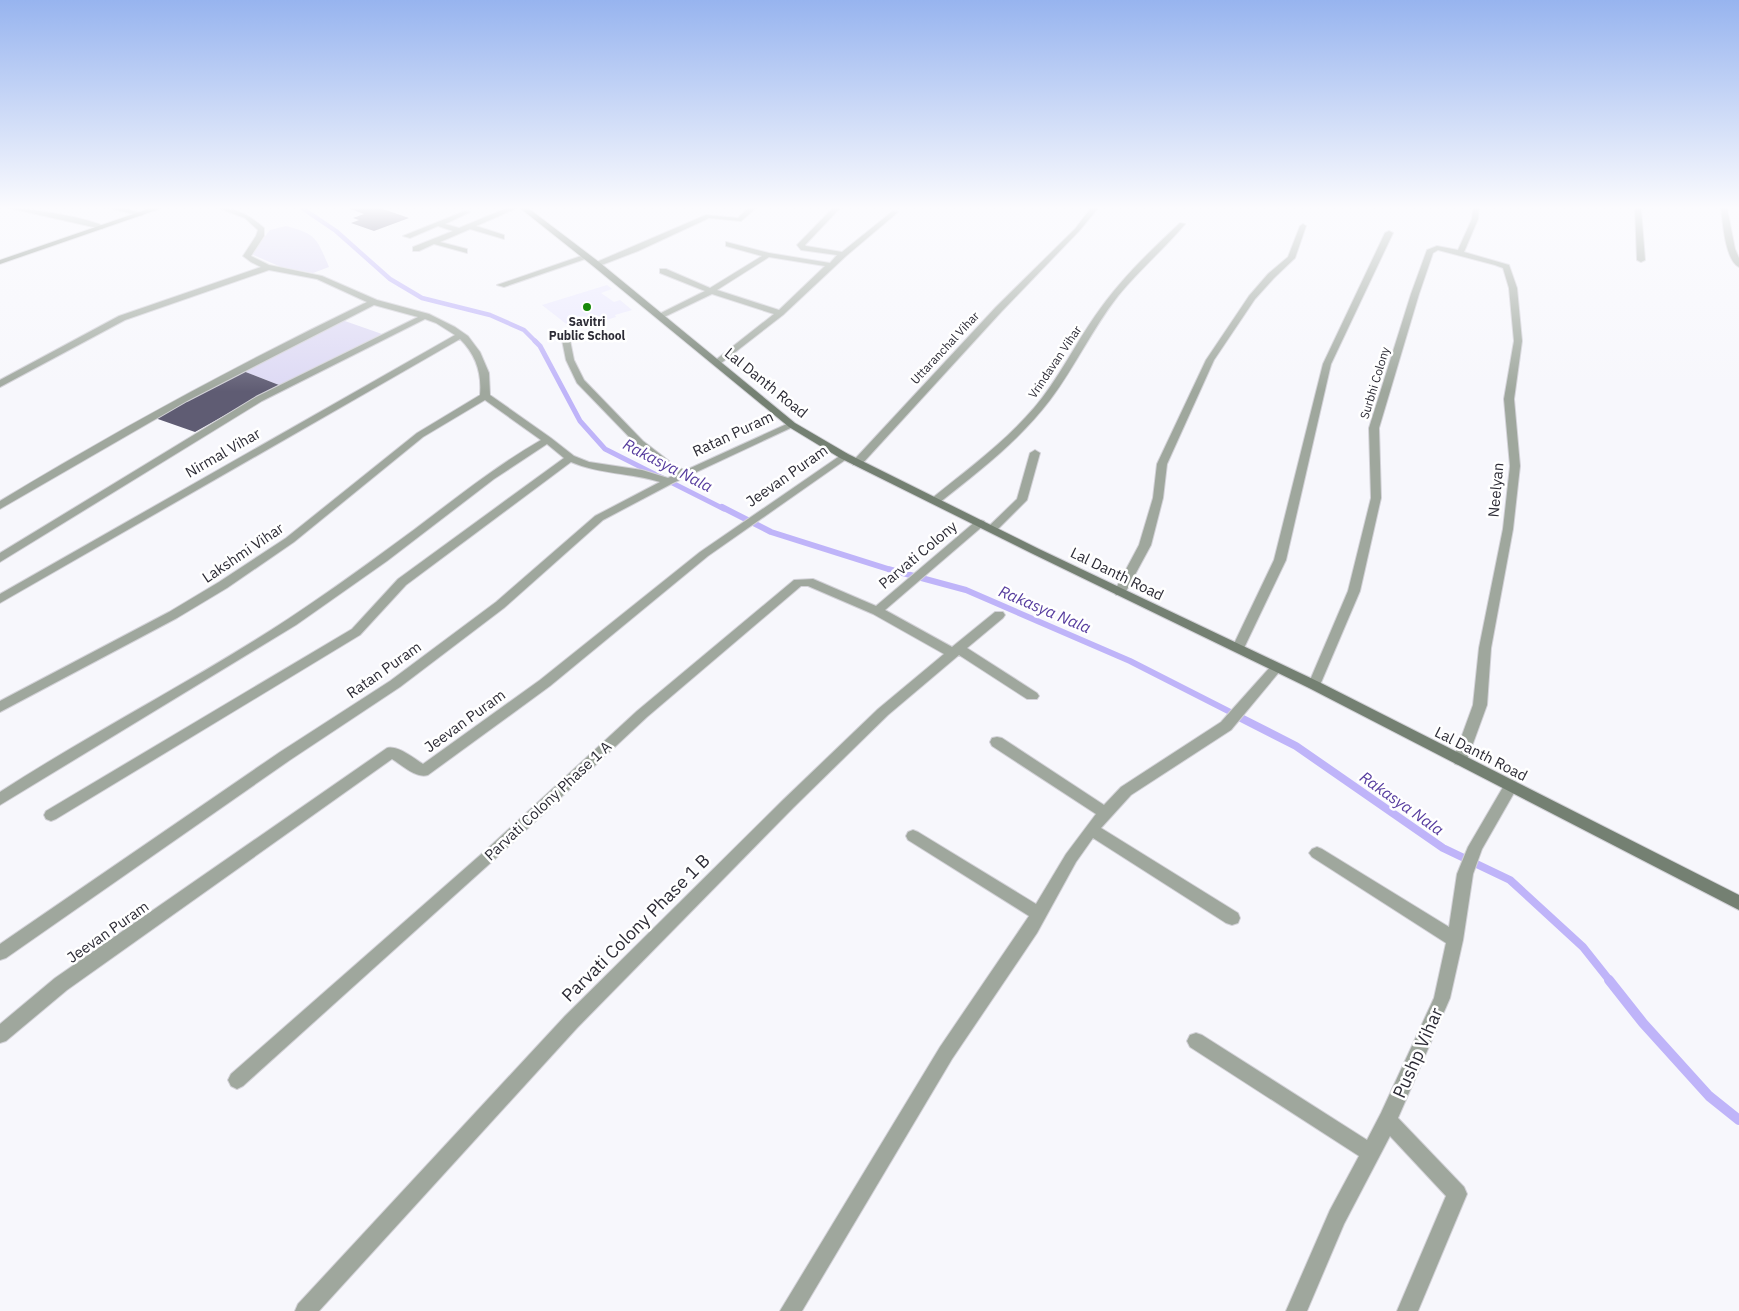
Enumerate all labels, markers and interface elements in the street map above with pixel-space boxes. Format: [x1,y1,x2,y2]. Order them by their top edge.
marker: Savitri Public School [581,301,593,313]
street label: Uttaranchal Vihar [907,308,982,387]
place label: Savitri Public School [549,314,626,343]
street label: Vrindavan Vihar [1025,322,1085,401]
street label: Lal Danth Road [721,343,812,422]
street label: Surbhi Colony [1356,345,1393,421]
street label: Ratan Puram [689,407,776,461]
street label: Nirmal Vihar [182,423,264,482]
water label: Rakasya Nala [620,434,716,496]
street label: Jeevan Puram [742,440,831,511]
street label: Neelyan [1484,462,1507,518]
street label: Parvati Colony [875,516,961,593]
street label: Lakshmi Vihar [198,518,288,587]
street label: Lal Danth Road [1067,543,1167,604]
water label: Rakasya Nala [996,581,1094,637]
street label: Ratan Puram [343,637,425,702]
street label: Jeevan Puram [420,685,509,756]
street label: Lal Danth Road [1432,722,1531,785]
street label: Parvati Colony Phase 1 A [480,737,615,864]
water label: Rakasya Nala [1356,767,1448,839]
street label: Parvati Colony Phase 1 B [557,849,715,1007]
street label: Jeevan Puram [63,896,152,967]
street label: Pushp Vihar [1387,1004,1448,1102]

